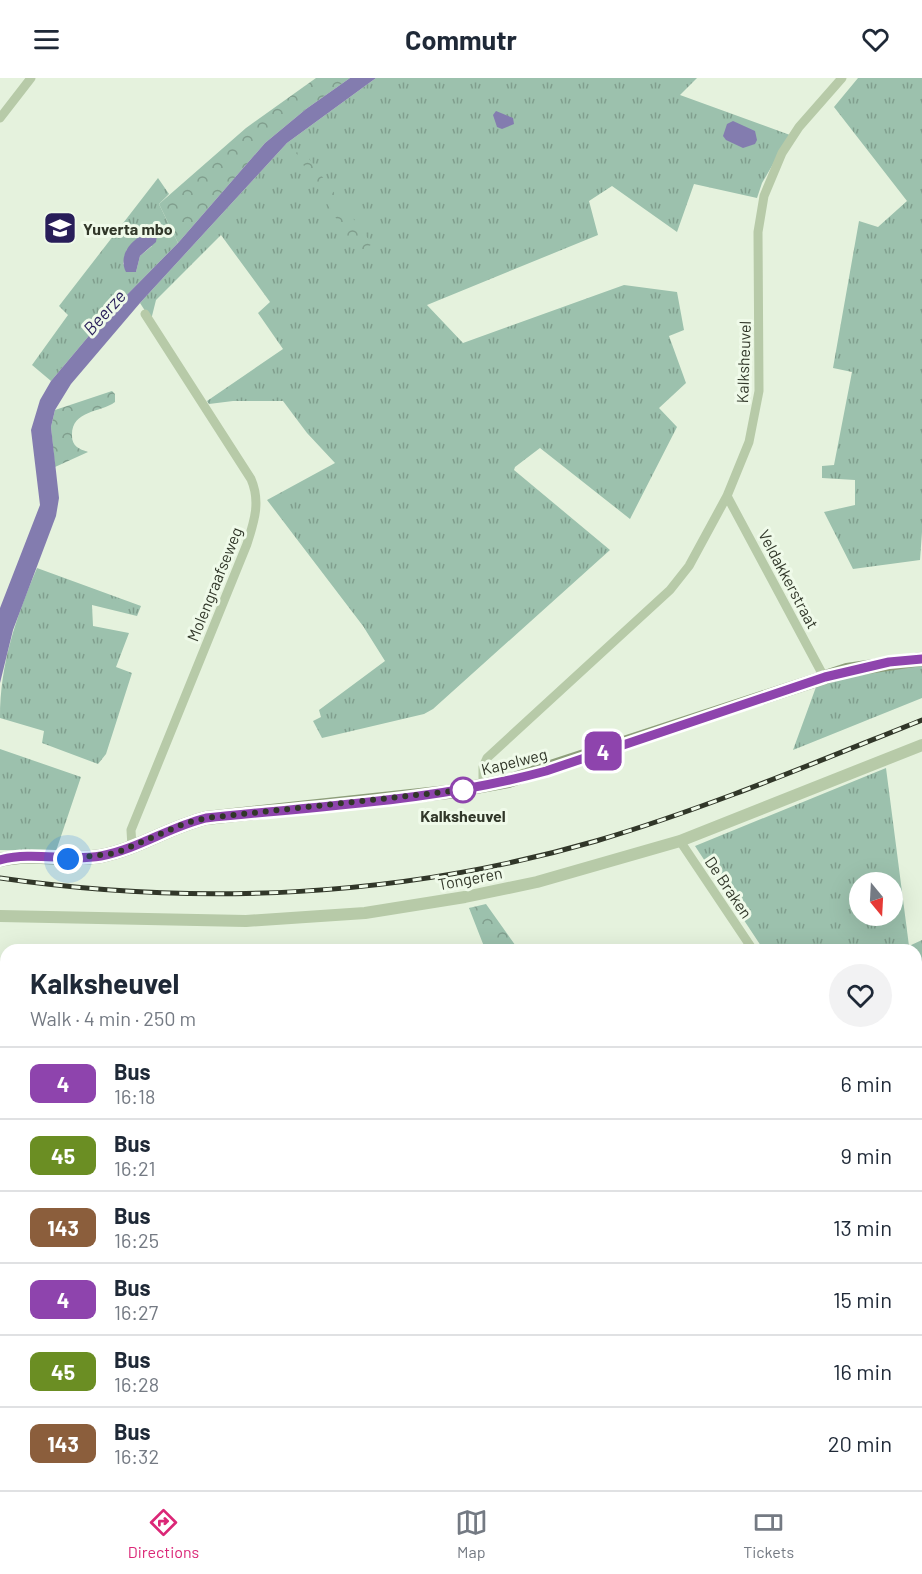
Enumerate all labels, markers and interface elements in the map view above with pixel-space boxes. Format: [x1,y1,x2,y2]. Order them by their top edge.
icon: menu [30,23,63,56]
text: Commutr [405,23,517,55]
icon: heart [859,23,892,56]
school or university icon: Yuverta mbo [42,210,78,246]
place label: Yuverta mbo [83,219,173,238]
water label: Beerze [78,285,130,339]
street label: Kalksheuvel [732,320,754,404]
street label: Molengraafseweg [182,524,246,644]
street label: Veldakkerstraat [755,526,823,632]
line badge: 4 [584,732,622,770]
text: 4 [597,739,609,764]
street label: Kapelweg [479,744,549,778]
marker: Kalksheuvel [450,777,476,803]
place label: Kalksheuvel [420,806,506,825]
your location [53,844,83,874]
street label: De Braken [701,852,757,922]
street label: Tongeren [436,862,504,894]
north arrow [849,872,903,926]
map controls [849,872,903,926]
button: heart [829,964,892,1027]
text: Kalksheuvel [30,966,179,1000]
text: Walk · 4 min · 250 m [30,1006,196,1030]
text: Bus [114,1058,151,1084]
text: 6 min [841,1070,892,1096]
text: 4 [57,1071,69,1096]
text: 16:18 [114,1084,156,1108]
text: Bus [114,1130,151,1156]
text: 9 min [840,1142,892,1168]
text: 45 [51,1143,75,1168]
text: 16:21 [114,1156,156,1180]
text: Bus [114,1202,151,1228]
text: 13 min [833,1214,892,1240]
text: 143 [47,1215,79,1240]
text: 16:25 [114,1228,159,1252]
text: Bus [114,1274,151,1300]
text: 15 min [833,1286,892,1312]
text: 4 [57,1287,69,1312]
text: 16:27 [114,1300,158,1324]
text: Bus [114,1346,151,1372]
text: 16 min [833,1358,892,1384]
text: 45 [51,1359,75,1384]
text: 16:28 [114,1372,159,1396]
text: Bus [114,1418,151,1444]
text: 20 min [828,1430,892,1456]
text: 143 [47,1431,79,1456]
text: 16:32 [114,1444,159,1468]
tab: Directions [128,1506,199,1561]
tab: Map [455,1506,488,1561]
tab: Tickets [743,1506,794,1561]

